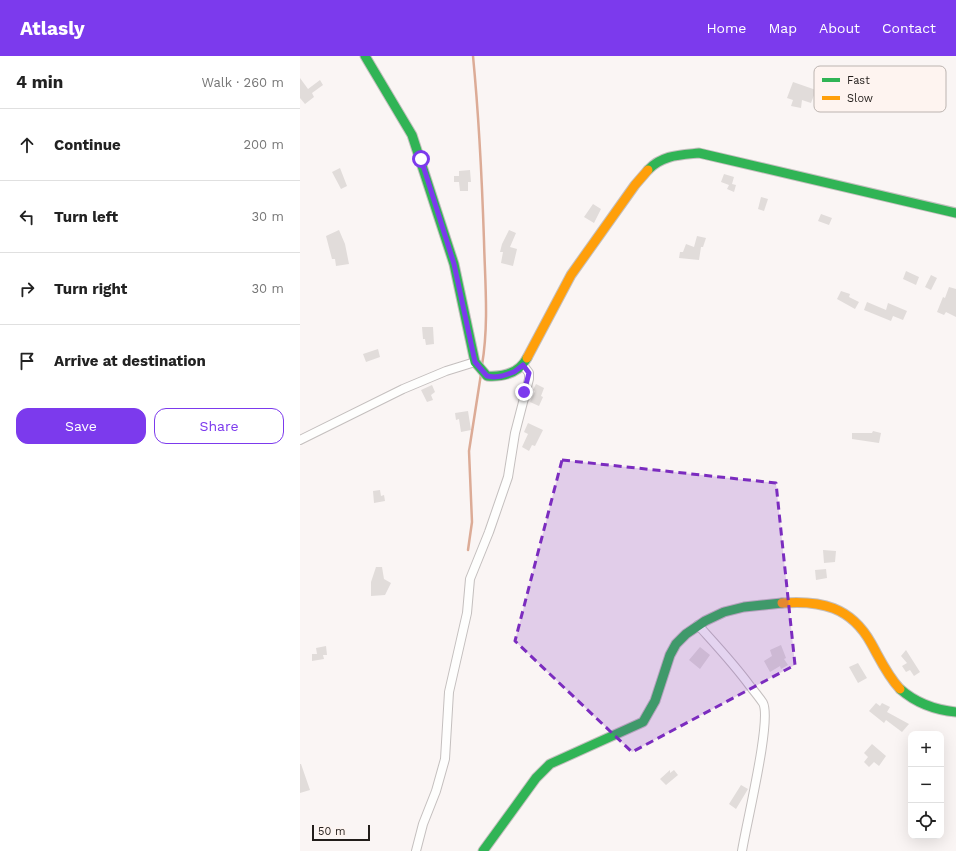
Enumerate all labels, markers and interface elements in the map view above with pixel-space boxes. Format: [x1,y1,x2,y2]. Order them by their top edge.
text: Atlasly [20,17,85,40]
text: Home [706,20,746,36]
text: Map [768,20,797,36]
text: About [819,20,860,36]
text: Contact [882,20,936,36]
legend [814,66,946,112]
text: 4 min [16,72,63,92]
text: Fast [847,74,870,87]
text: Walk · 260 m [201,75,284,90]
text: Slow [847,92,873,105]
icon: ahead [16,134,38,156]
text: Continue [54,136,121,154]
text: 200 m [243,137,284,152]
route start [412,150,430,168]
icon: left [16,206,38,228]
text: Turn left [54,208,118,226]
text: 30 m [252,209,284,224]
icon: right [16,278,38,300]
text: Turn right [54,280,127,298]
text: 30 m [252,281,284,296]
icon: arrive [16,350,38,372]
text: Arrive at destination [54,352,206,370]
route end [515,383,533,401]
button: Save [16,408,146,444]
button: Share [154,408,284,444]
map controls [908,731,944,839]
button: + [908,731,944,767]
button: − [908,767,944,803]
button: locate [908,803,944,839]
scale bar [312,823,370,842]
text: 50 m [318,825,345,838]

